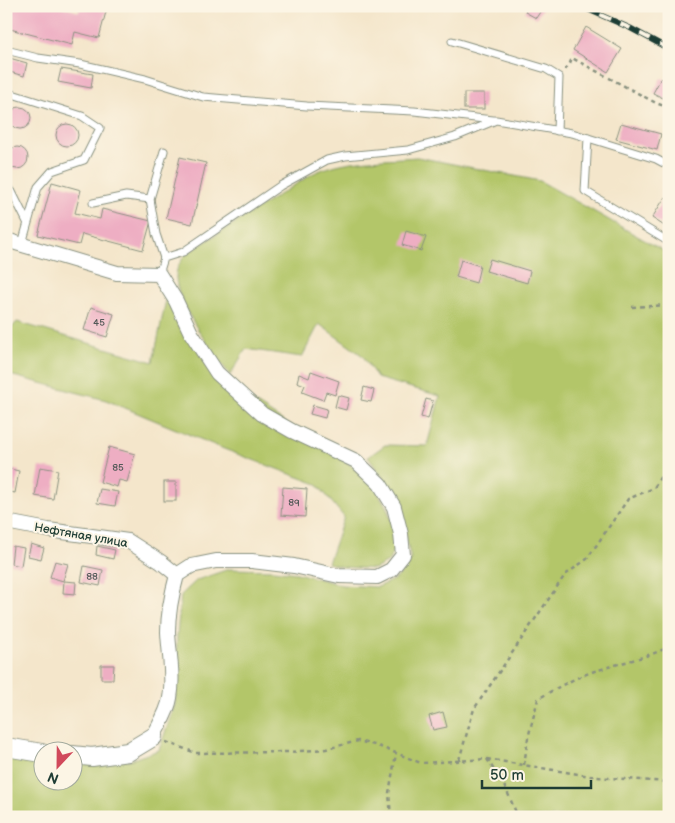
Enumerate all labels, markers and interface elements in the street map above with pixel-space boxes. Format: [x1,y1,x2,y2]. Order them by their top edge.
house number: 45 [93,317,105,329]
house number: 85 [112,462,124,474]
house number: 89 [288,497,300,509]
street label: Нефтяная улица [33,520,129,551]
house number: 88 [86,571,98,583]
north arrow [32,740,82,790]
scale bar [482,758,591,790]
text: 50 m [490,766,524,785]
text: N [45,768,61,787]

